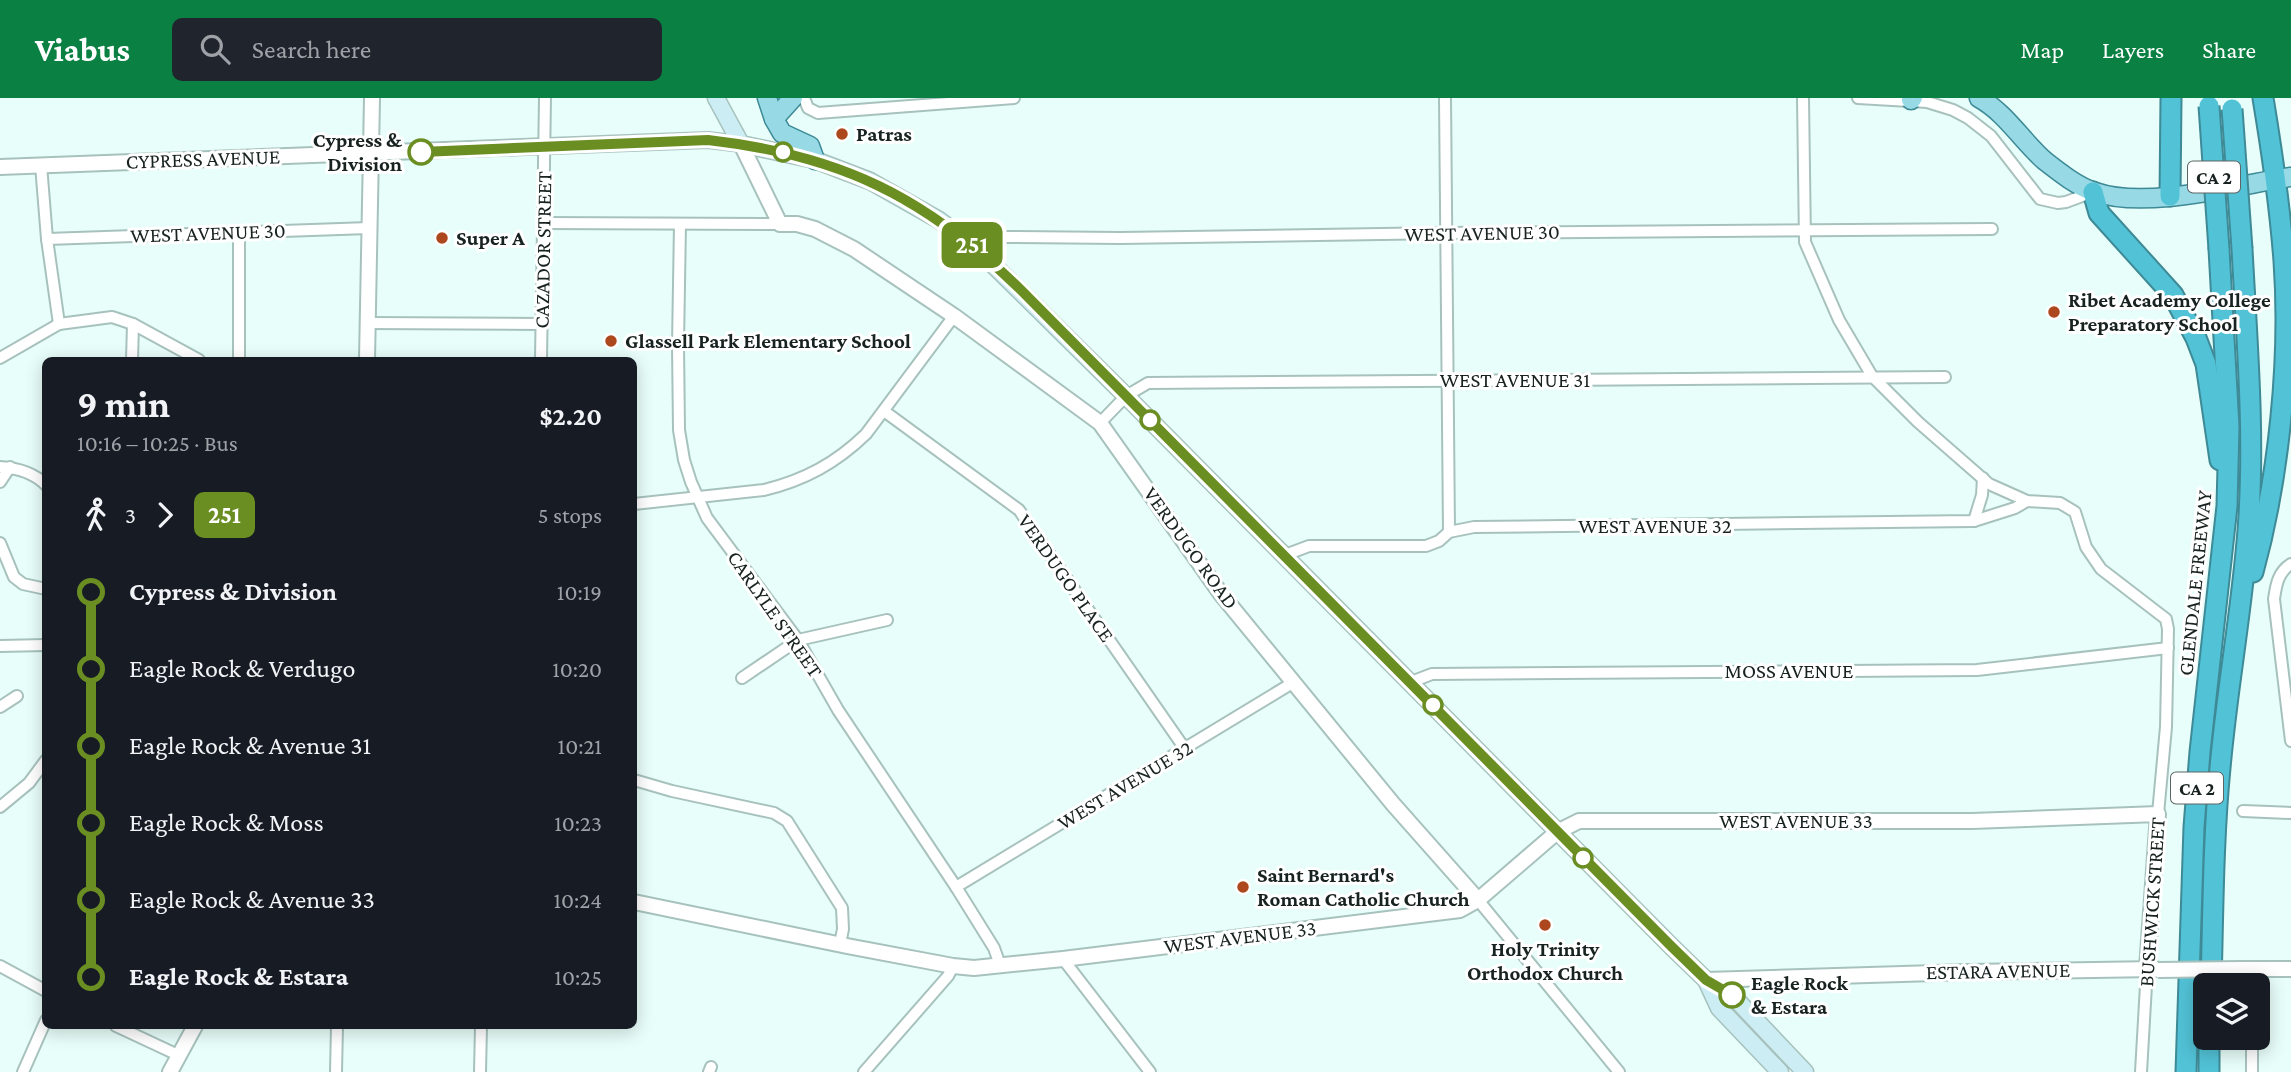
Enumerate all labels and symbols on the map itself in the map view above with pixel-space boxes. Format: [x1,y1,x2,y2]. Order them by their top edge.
place label: Patras [856,122,912,146]
marker: Patras [834,126,850,142]
place label: Cypress & Division [313,128,403,176]
marker: Cypress & Division [408,139,434,165]
unlabelled marker [773,142,793,162]
street label: CYPRESS AVENUE [125,144,281,174]
road number: CA 2 [2188,162,2240,192]
street label: CAZADOR STREET [530,170,556,329]
street label: WEST AVENUE 30 [130,218,286,248]
street label: WEST AVENUE 30 [1404,220,1560,246]
line badge: 251 [932,222,1012,268]
place label: Super A [456,226,525,250]
marker: Super A [434,230,450,246]
place label: Ribet Academy College Preparatory School [2068,288,2271,336]
marker: Ribet Academy College Preparatory School [2046,304,2062,320]
place label: Glassell Park Elementary School [625,329,911,353]
marker: Glassell Park Elementary School [603,333,619,349]
street label: WEST AVENUE 31 [1440,368,1590,392]
unlabelled marker [1140,410,1160,430]
street label: VERDUGO ROAD [1139,482,1243,614]
street label: GLENDALE FREEWAY [2173,488,2217,677]
street label: VERDUGO PLACE [1013,509,1119,647]
street label: WEST AVENUE 32 [1578,514,1732,538]
street label: CARLYLE STREET [722,546,828,682]
street label: MOSS AVENUE [1725,659,1853,683]
unlabelled marker [1423,695,1443,715]
street label: WEST AVENUE 32 [1053,735,1197,835]
road number: CA 2 [2171,772,2223,804]
street label: WEST AVENUE 33 [1719,809,1873,833]
street label: BUSHWICK STREET [2134,816,2170,988]
unlabelled marker [1573,848,1593,868]
place label: Saint Bernard's Roman Catholic Church [1257,863,1470,911]
marker: Saint Bernard's Roman Catholic Church [1235,879,1251,895]
street label: WEST AVENUE 33 [1162,916,1318,958]
marker: Holy Trinity Orthodox Church [1537,917,1553,933]
place label: Holy Trinity Orthodox Church [1467,937,1623,985]
street label: ESTARA AVENUE [1926,958,2070,984]
place label: Eagle Rock & Estara [1751,971,1848,1019]
marker: Eagle Rock & Estara [1719,982,1745,1008]

